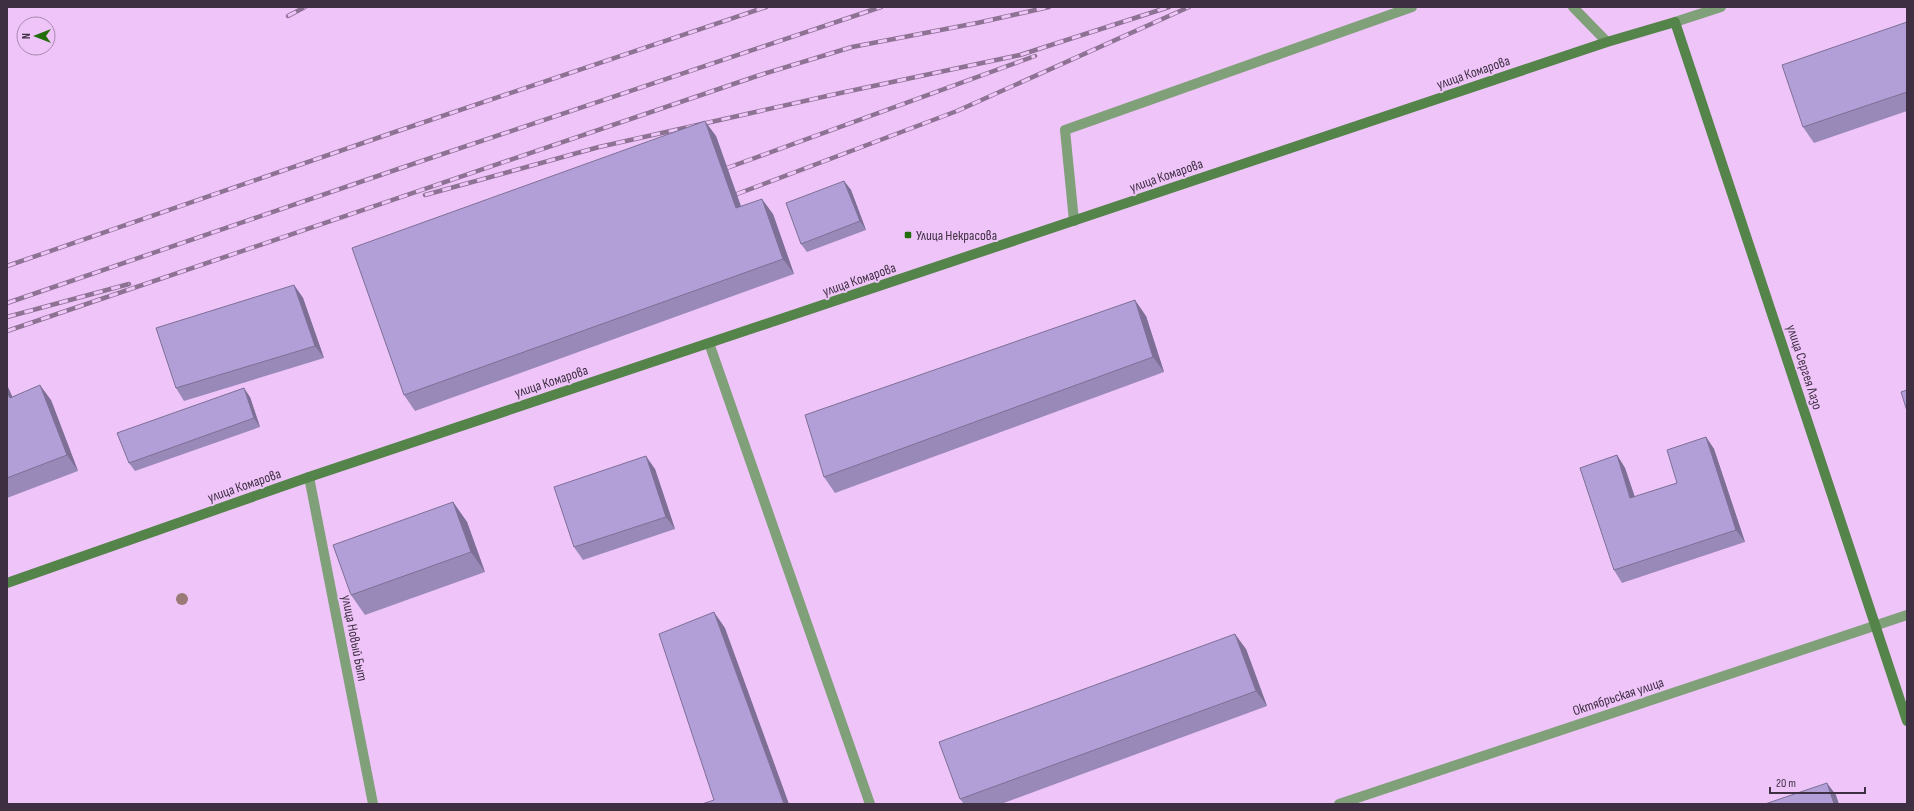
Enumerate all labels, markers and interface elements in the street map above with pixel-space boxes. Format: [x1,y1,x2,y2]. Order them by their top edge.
north arrow [16,16,56,56]
text: N [20,33,33,39]
street label: улица Комарова [1434,52,1512,93]
street label: улица Комарова [1127,155,1205,196]
place label: Улица Некрасова [916,227,997,244]
marker: Улица Некрасова [903,230,913,240]
street label: улица Комарова [820,259,898,300]
street label: улица Сергея Лазо [1783,322,1826,412]
street label: улица Комарова [512,362,590,401]
street label: улица Комарова [205,465,283,506]
street label: улица Новый Быт [338,594,371,683]
street label: Октябрьская улица [1570,674,1666,719]
scale bar [1770,769,1865,795]
text: 20 m [1776,776,1796,791]

